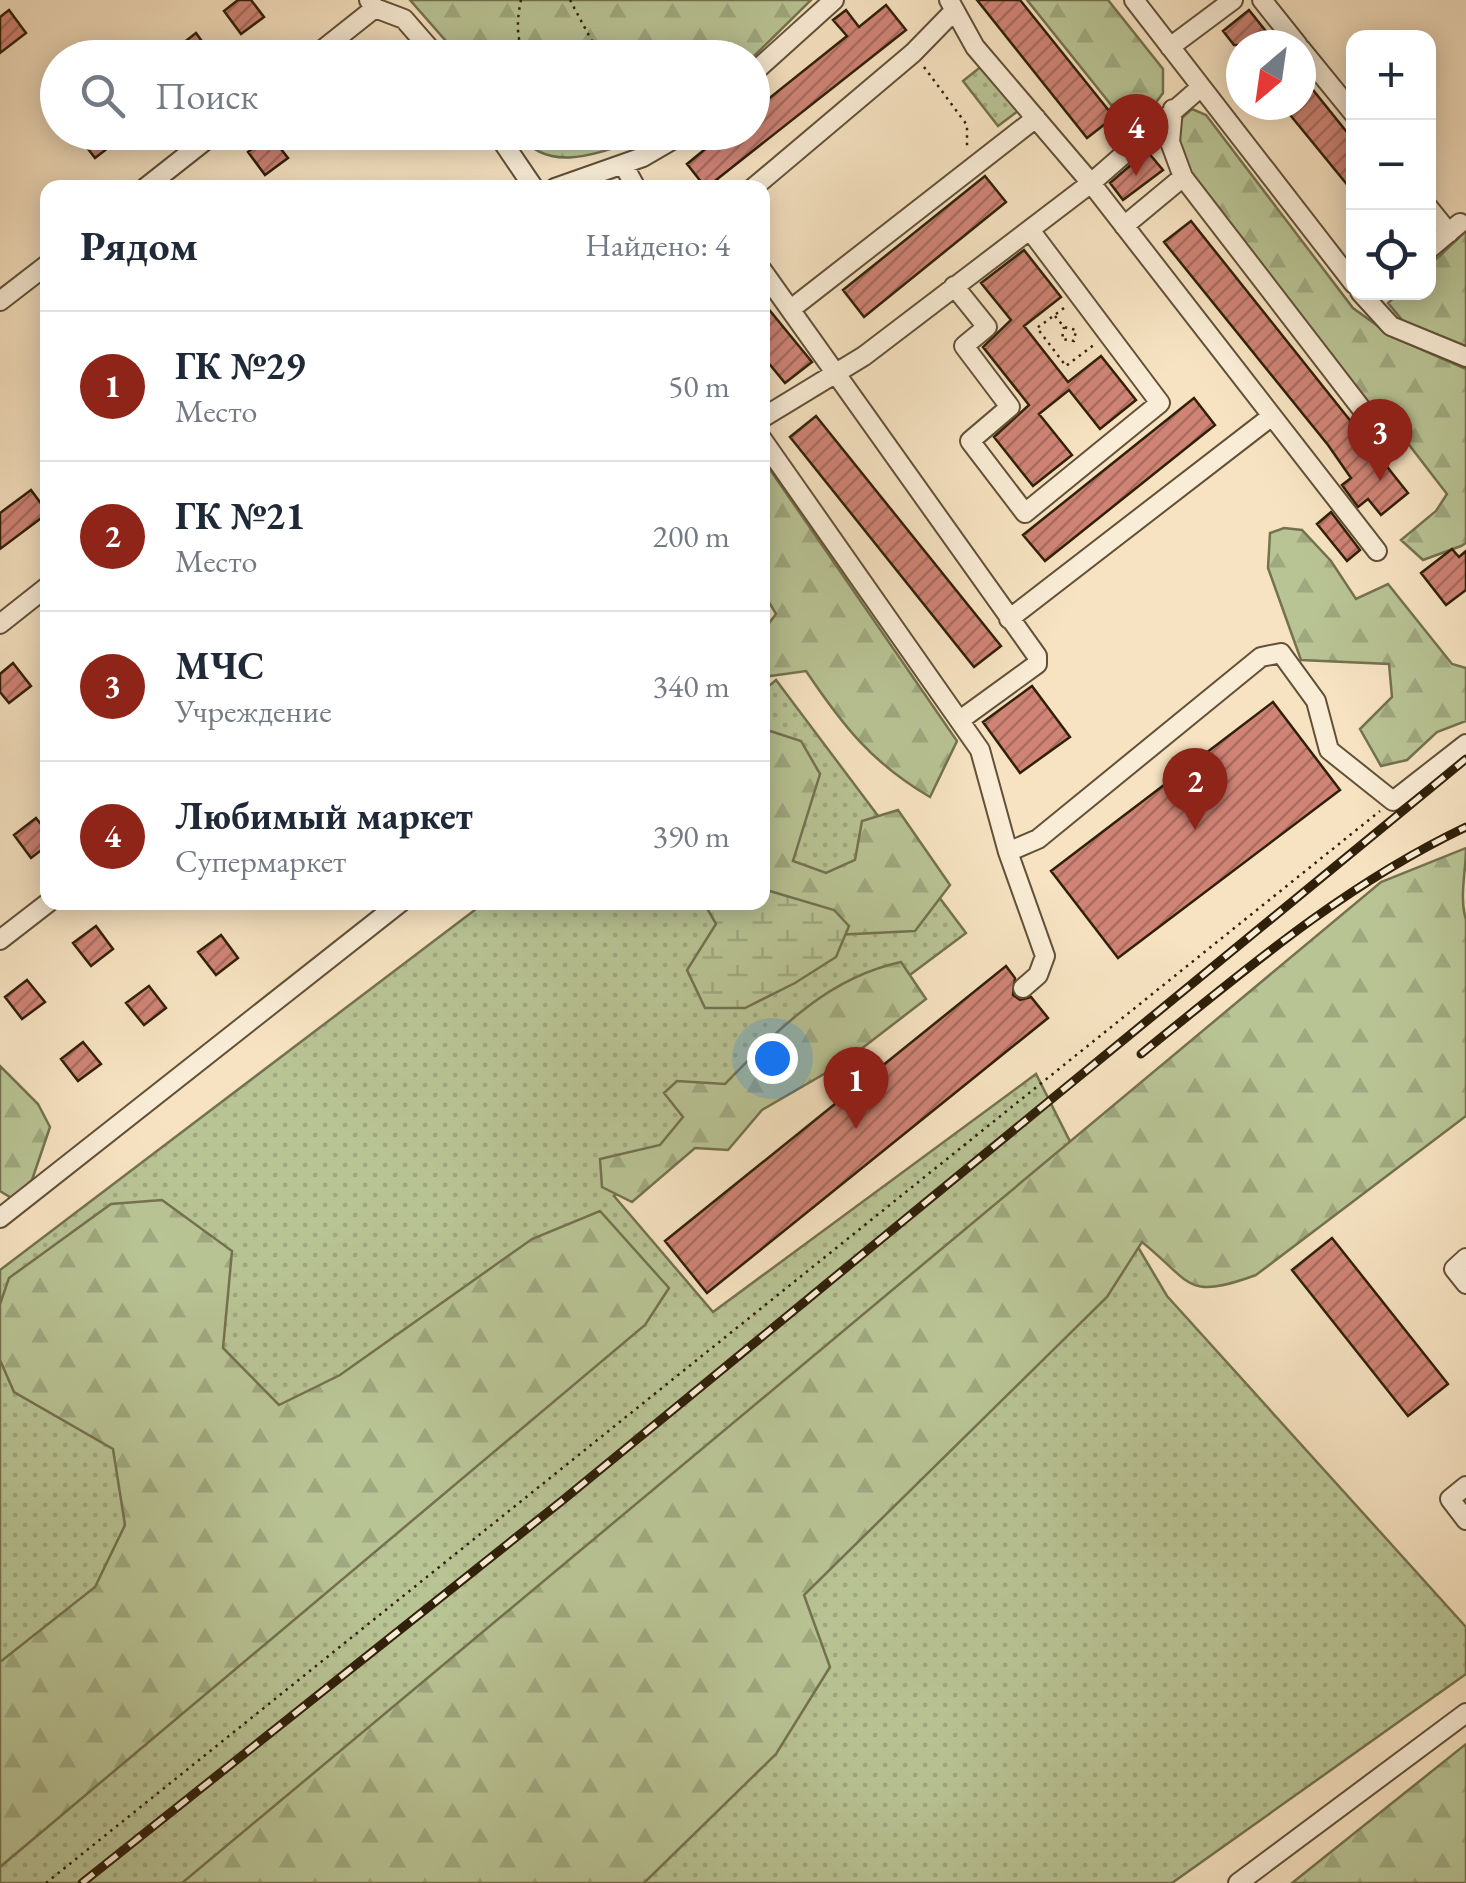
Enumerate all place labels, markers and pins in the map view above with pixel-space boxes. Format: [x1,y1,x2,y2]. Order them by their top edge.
pin: 4 [1104,94,1168,176]
pin: 3 [1348,398,1412,481]
pin: 2 [1162,748,1228,830]
pin: 1 [824,1046,888,1129]

